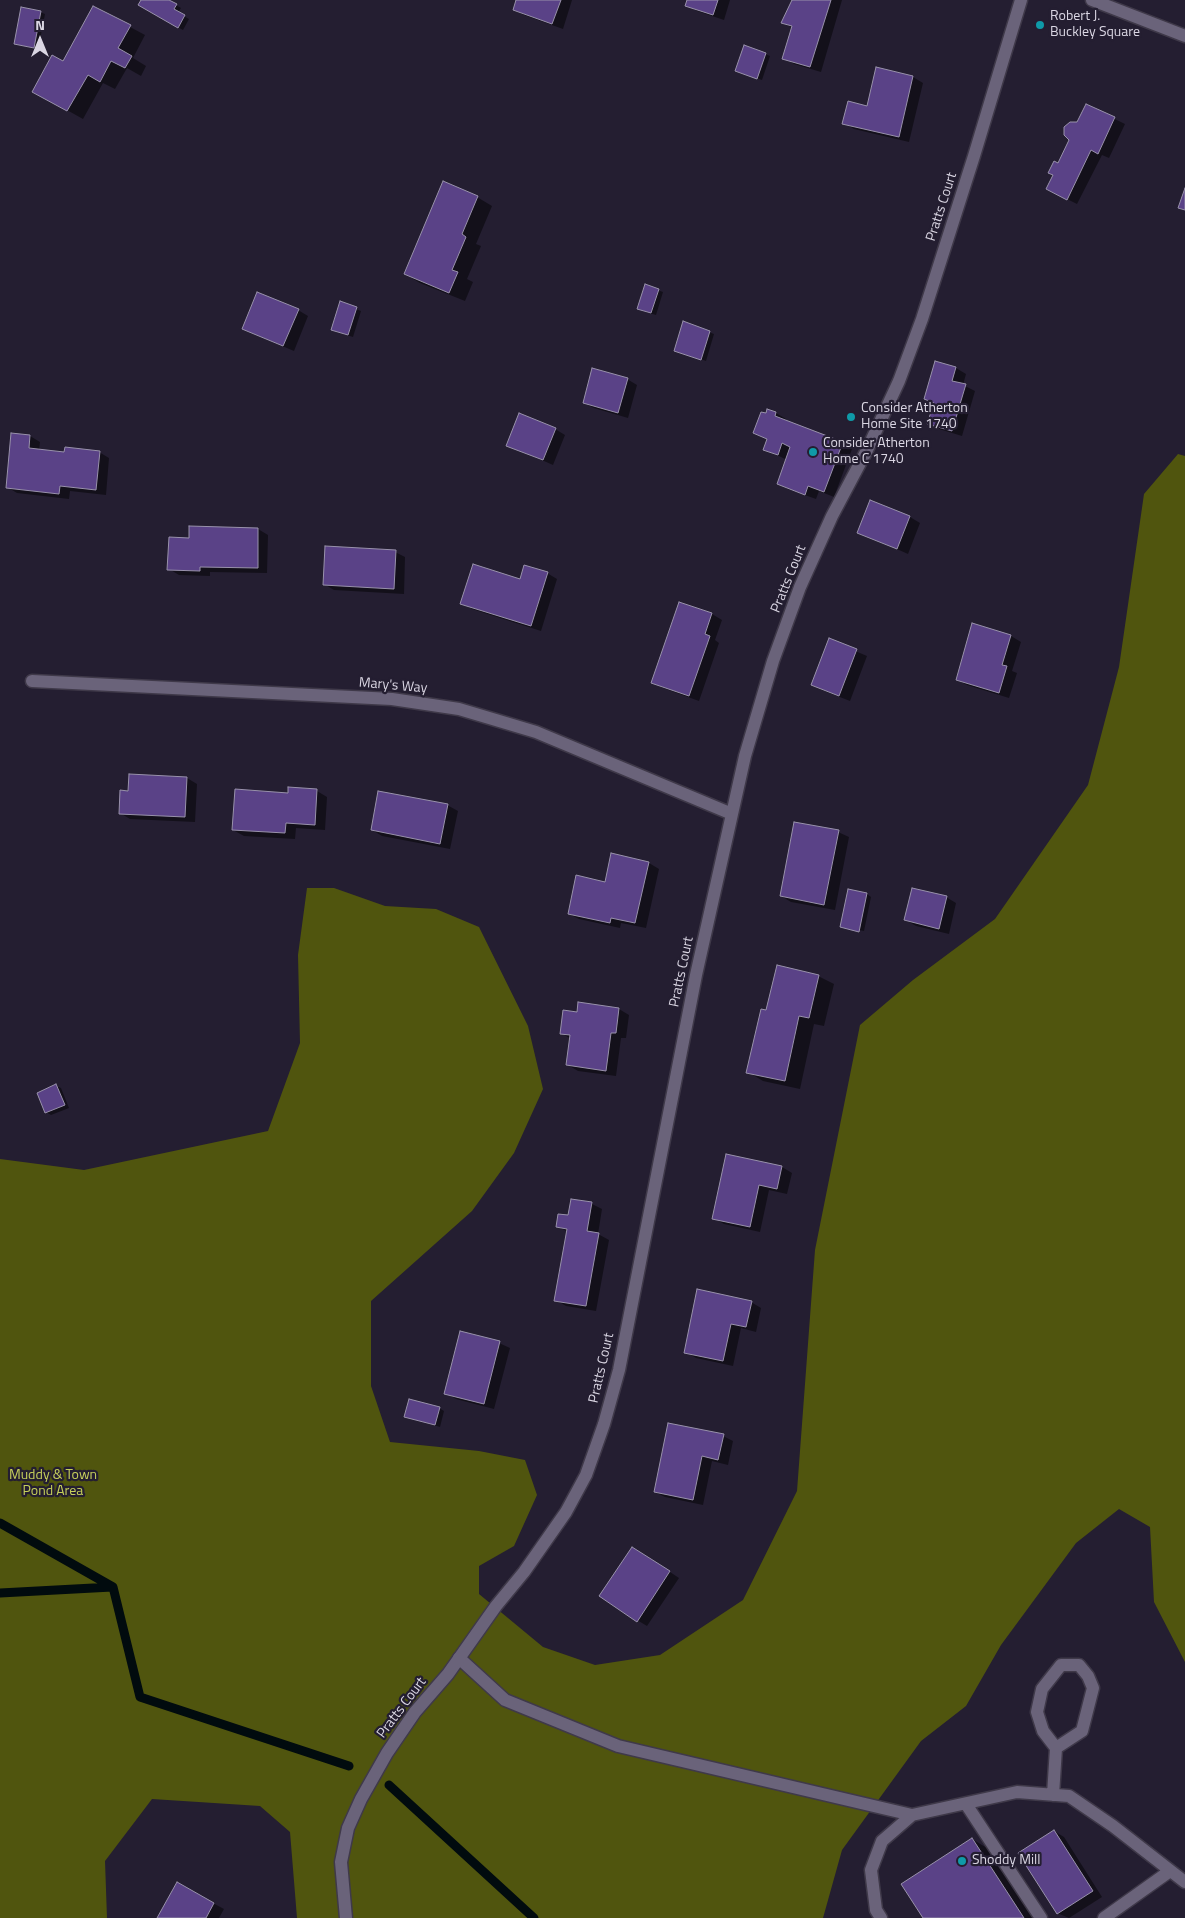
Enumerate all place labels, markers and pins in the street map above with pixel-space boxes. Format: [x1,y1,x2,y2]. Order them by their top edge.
place label: Robert J. Buckley Square [1050,9,1140,41]
marker: Robert J. Buckley Square [1034,19,1046,31]
place label: Consider Atherton Home Site 1740 [861,401,968,434]
marker: Consider Atherton Home Site 1740 [845,411,857,423]
place label: Consider Atherton Home C 1740 [823,436,930,468]
marker: Consider Atherton Home C 1740 [807,446,819,458]
place label: Shoddy Mill [972,1853,1040,1869]
marker: Shoddy Mill [956,1855,968,1867]

